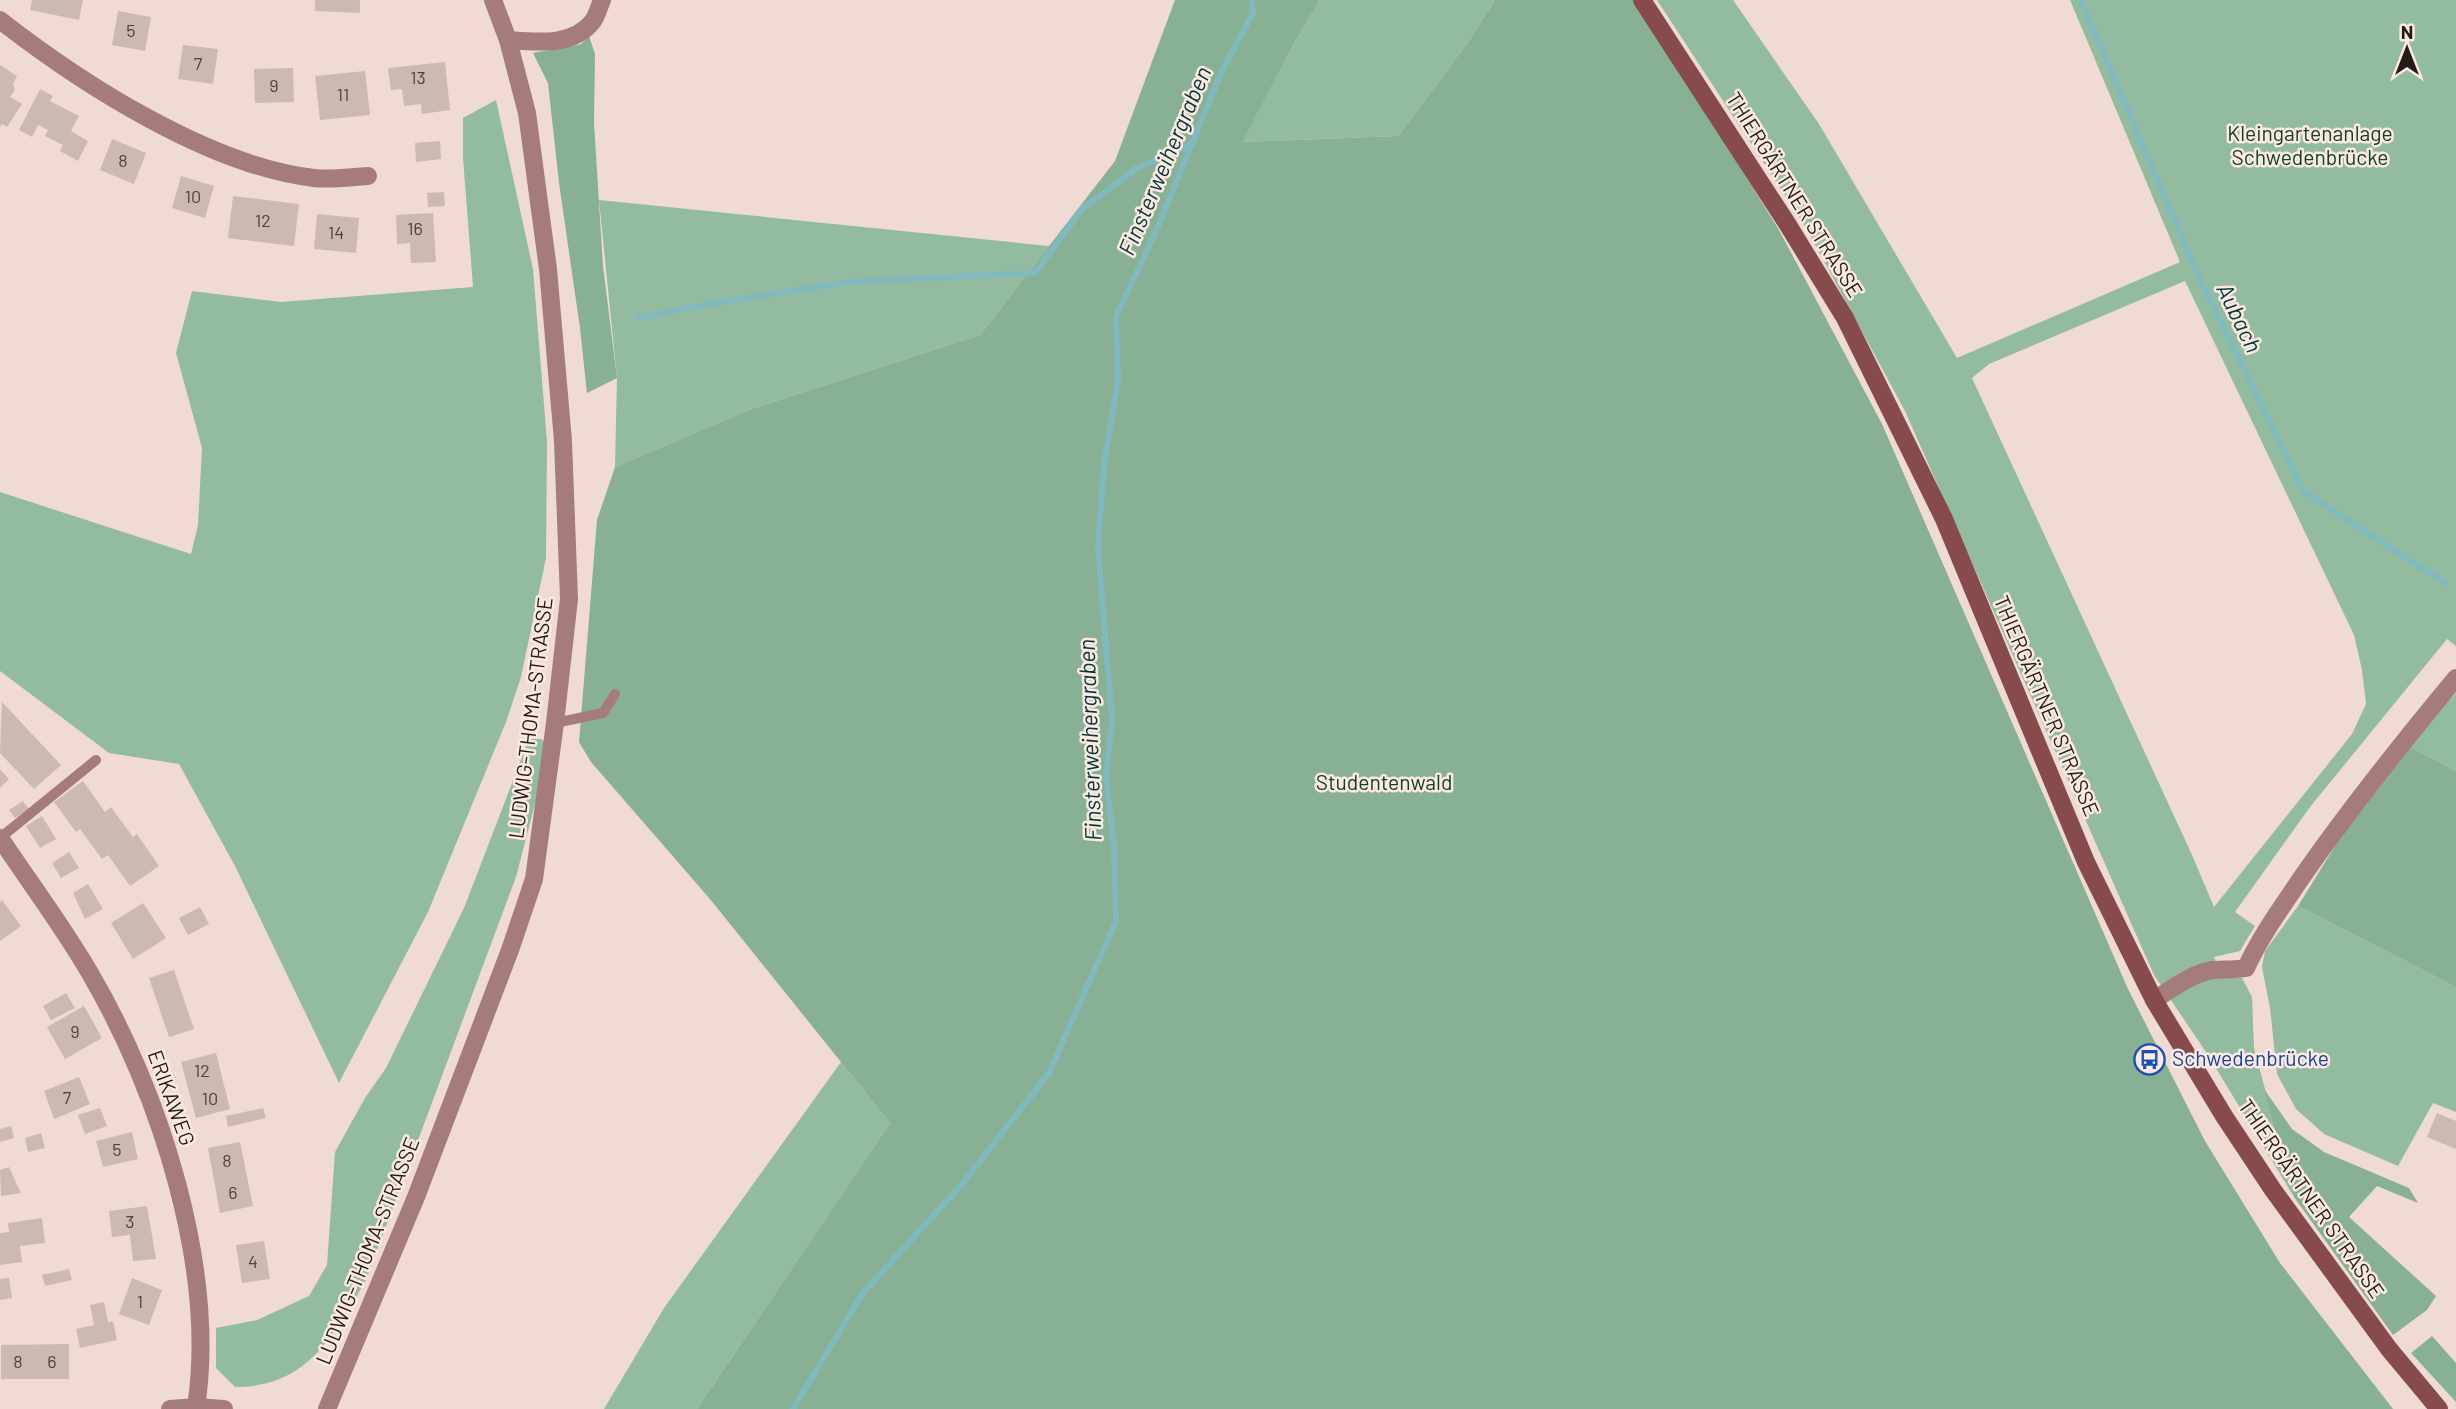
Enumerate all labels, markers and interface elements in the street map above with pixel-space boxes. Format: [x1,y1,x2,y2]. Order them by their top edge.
north arrow [2372,14,2442,84]
house number: 5 [126,19,136,41]
text: N [2401,20,2413,43]
house number: 7 [194,52,203,74]
water label: Finsterweihergraben [1112,62,1216,259]
house number: 13 [410,66,426,88]
house number: 9 [269,74,279,96]
house number: 11 [337,83,349,105]
street label: THIERGÄRTNER STRASSE [1722,87,1869,301]
park label: Kleingartenanlage Schwedenbrücke [2227,120,2393,169]
house number: 8 [118,149,128,171]
house number: 10 [185,185,201,207]
house number: 12 [255,209,271,231]
house number: 16 [407,217,423,239]
house number: 14 [328,221,344,243]
water label: Aubach [2211,278,2269,357]
street label: THIERGÄRTNER STRASSE [1990,591,2105,820]
street label: LUDWIG-THOMA-STRASSE [502,596,557,840]
water label: Finsterweihergraben [1071,638,1107,842]
park label: Studentenwald [1316,769,1452,794]
house number: 9 [70,1020,80,1042]
bus stop icon: Schwedenbrücke [2132,1042,2166,1076]
place label: Schwedenbrücke [2172,1045,2329,1070]
street label: ERIKAWEG [144,1046,201,1149]
house number: 12 [194,1059,210,1081]
house number: 7 [63,1086,72,1108]
house number: 10 [202,1087,218,1109]
street label: THIERGÄRTNER STRASSE [2234,1094,2391,1303]
street label: LUDWIG-THOMA-STRASSE [309,1133,424,1368]
house number: 5 [112,1138,122,1160]
house number: 8 [222,1149,232,1171]
house number: 6 [228,1181,238,1203]
house number: 3 [125,1210,135,1232]
house number: 4 [248,1250,258,1272]
house number: 1 [137,1290,143,1312]
house number: 8 [13,1350,23,1372]
house number: 6 [47,1350,57,1372]

